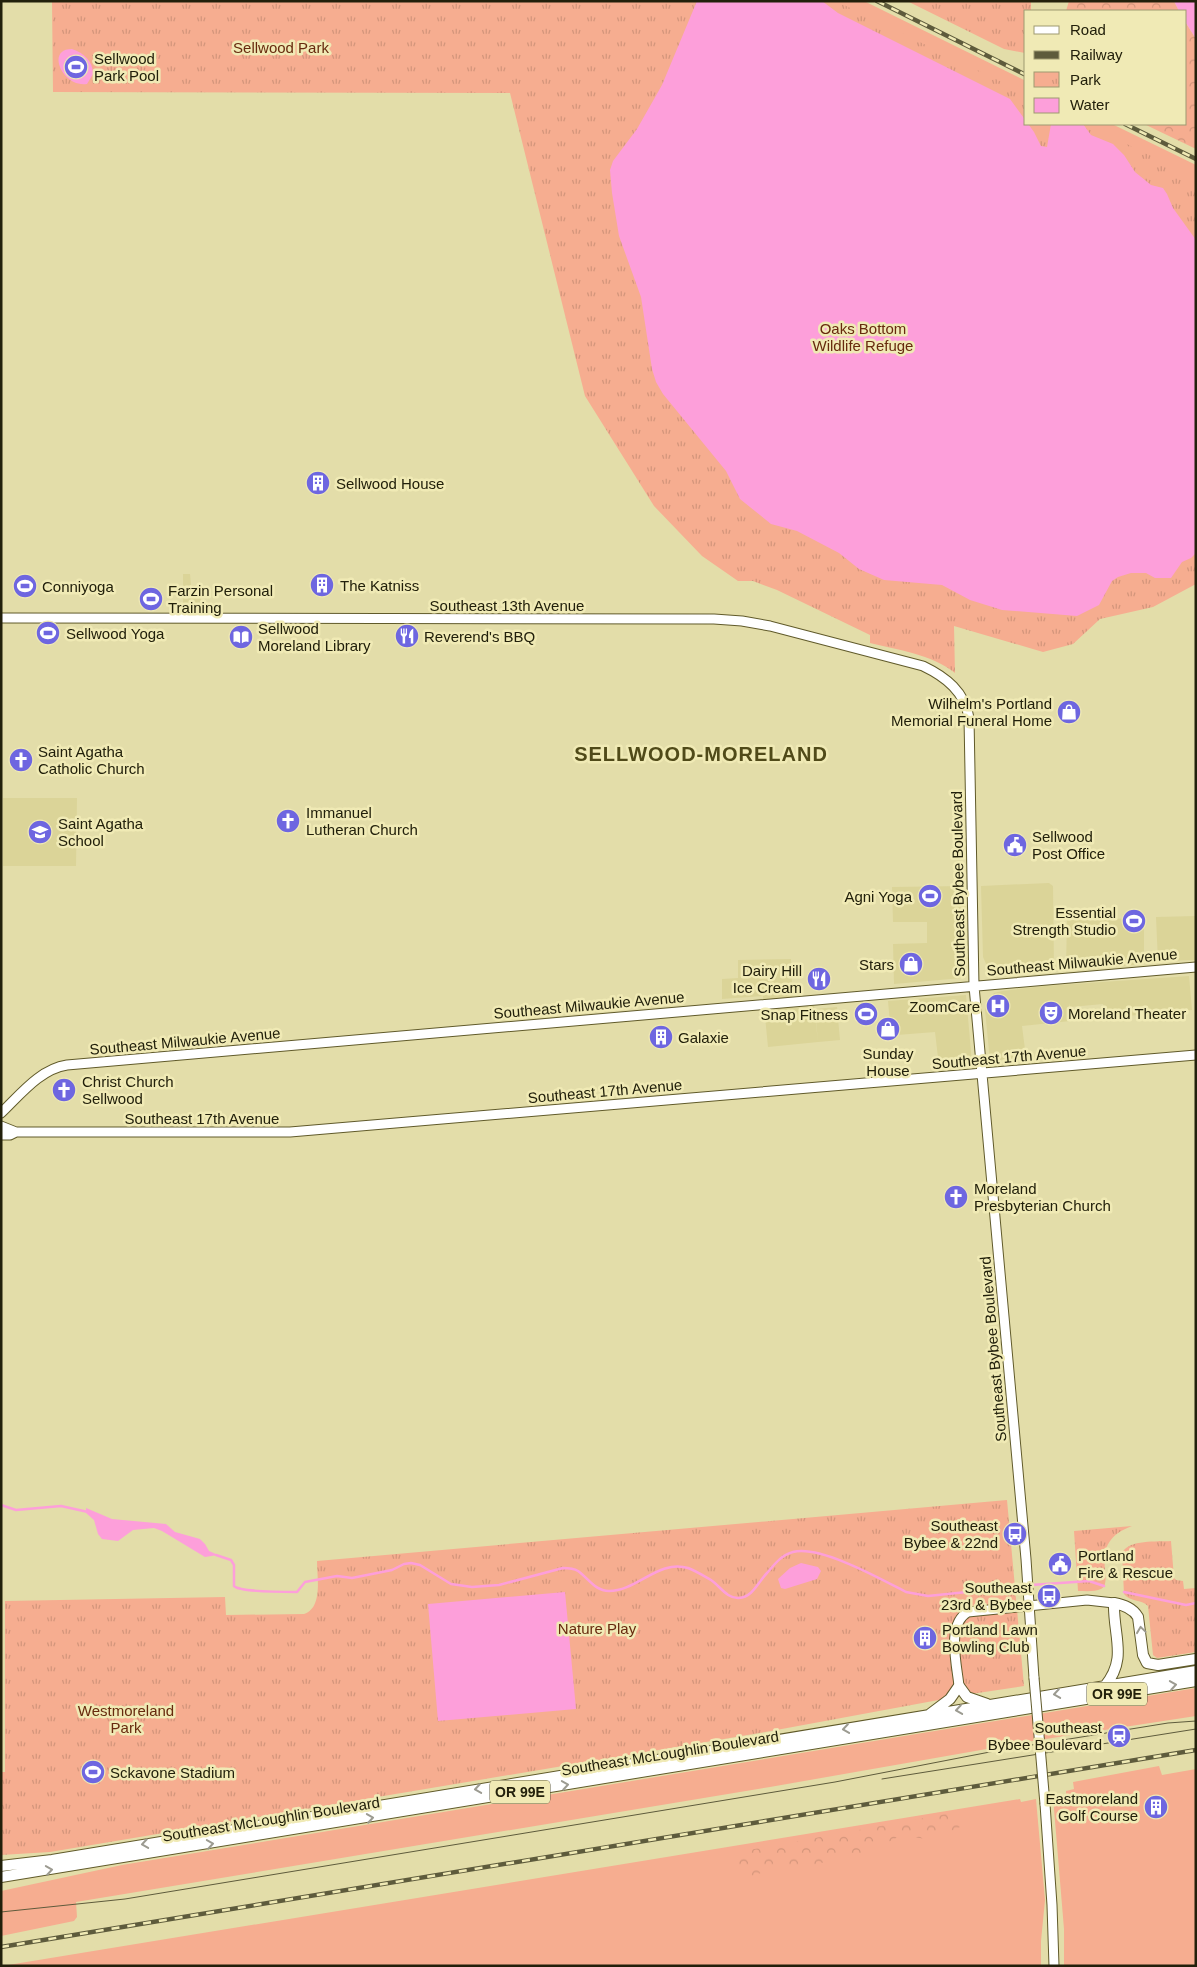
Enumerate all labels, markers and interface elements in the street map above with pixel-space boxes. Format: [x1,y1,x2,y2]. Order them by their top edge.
legend [1024,10,1187,125]
text: Road [1070,21,1106,38]
park label: Sellwood Park [233,39,329,56]
text: Railway [1070,46,1123,63]
place label: Sellwood Park Pool [94,50,159,84]
sports icon: Sellwood Park Pool [63,54,89,80]
text: Park [1070,71,1101,88]
text: Water [1070,96,1109,113]
park label: Oaks Bottom Wildlife Refuge [813,320,913,354]
building icon: Sellwood House [305,470,331,496]
place label: Sellwood House [336,475,444,492]
building icon: The Katniss [309,572,335,598]
sports icon: Conniyoga [12,573,38,599]
place label: The Katniss [340,577,419,594]
place label: Conniyoga [42,578,114,595]
place label: Farzin Personal Training [168,582,273,616]
sports icon: Farzin Personal Training [138,586,164,612]
street label: Southeast 13th Avenue [430,597,584,614]
sports icon: Sellwood Yoga [35,620,61,646]
place label: Sellwood Moreland Library [258,620,371,654]
restaurant icon: Reverend's BBQ [394,623,420,649]
library icon: Sellwood Moreland Library [228,624,254,650]
place label: Sellwood Yoga [66,625,165,642]
place label: Reverend's BBQ [424,628,535,645]
place label: Wilhelm's Portland Memorial Funeral Home [891,695,1052,729]
shop icon: Wilhelm's Portland Memorial Funeral Home [1056,699,1082,725]
place label: Saint Agatha Catholic Church [38,743,145,777]
district label: SELLWOOD-MORELAND [574,743,828,765]
church icon: Saint Agatha Catholic Church [8,747,34,773]
street label: Southeast Bybee Boulevard [948,791,968,977]
place label: Immanuel Lutheran Church [306,804,418,838]
church icon: Immanuel Lutheran Church [275,808,301,834]
place label: Saint Agatha School [58,815,144,849]
school or university icon: Saint Agatha School [27,819,53,845]
place label: Sellwood Post Office [1032,828,1105,862]
public building icon: Sellwood Post Office [1002,832,1028,858]
sports icon: Agni Yoga [917,883,943,909]
place label: Agni Yoga [844,888,913,905]
place label: Essential Strength Studio [1013,904,1116,938]
sports icon: Essential Strength Studio [1121,908,1147,934]
street label: Southeast Milwaukie Avenue [986,945,1178,979]
shop icon: Stars [898,951,924,977]
place label: Stars [859,956,894,973]
place label: Dairy Hill Ice Cream [733,962,802,996]
restaurant icon: Dairy Hill Ice Cream [806,966,832,992]
street label: Southeast Milwaukie Avenue [493,988,685,1022]
hospital icon: ZoomCare [985,993,1011,1019]
place label: ZoomCare [909,998,980,1015]
theatre icon: Moreland Theater [1038,1000,1064,1026]
sports icon: Snap Fitness [853,1001,879,1027]
place label: Moreland Theater [1068,1005,1186,1022]
place label: Snap Fitness [760,1006,848,1023]
shop icon: Sunday House [875,1016,901,1042]
street label: Southeast Milwaukie Avenue [89,1024,281,1058]
building icon: Galaxie [648,1024,674,1050]
place label: Galaxie [678,1029,729,1046]
street label: Southeast 17th Avenue [931,1042,1087,1072]
place label: Sunday House [863,1045,914,1079]
place label: Christ Church Sellwood [82,1073,174,1107]
street label: Southeast 17th Avenue [527,1076,683,1106]
church icon: Christ Church Sellwood [51,1077,77,1103]
street label: Southeast 17th Avenue [125,1110,279,1127]
place label: Moreland Presbyterian Church [974,1180,1111,1214]
church icon: Moreland Presbyterian Church [943,1184,969,1210]
street label: Southeast Bybee Boulevard [976,1256,1010,1442]
place label: Southeast Bybee & 22nd [904,1517,999,1551]
bus stop icon: Southeast Bybee & 22nd [1002,1521,1028,1547]
place label: Portland Fire & Rescue [1078,1547,1173,1581]
public building icon: Portland Fire & Rescue [1047,1551,1073,1577]
place label: Southeast 23rd & Bybee [941,1579,1033,1613]
bus stop icon: Southeast 23rd & Bybee [1036,1583,1062,1609]
park label: Nature Play [558,1620,637,1637]
place label: Portland Lawn Bowling Club [942,1621,1038,1655]
building icon: Portland Lawn Bowling Club [912,1625,938,1651]
one-way arrow [1136,1626,1146,1634]
one-way arrow [1169,1680,1177,1690]
road number: OR 99E [1087,1682,1147,1706]
one-way arrow [1052,1689,1061,1699]
park label: Westmoreland Park [78,1702,174,1736]
one-way arrow [955,1704,963,1715]
place label: Southeast Bybee Boulevard [988,1719,1103,1753]
one-way arrow [841,1723,849,1734]
station icon: Southeast Bybee Boulevard [1106,1723,1132,1749]
street label: Southeast McLoughlin Boulevard [560,1727,780,1779]
sports icon: Sckavone Stadium [80,1759,106,1785]
place label: Sckavone Stadium [110,1764,235,1781]
road number: OR 99E [490,1780,550,1804]
one-way arrow [561,1780,569,1791]
one-way arrow [474,1784,483,1794]
place label: Eastmoreland Golf Course [1045,1790,1138,1824]
street label: Southeast McLoughlin Boulevard [161,1793,381,1845]
building icon: Eastmoreland Golf Course [1143,1794,1169,1820]
one-way arrow [366,1813,375,1823]
one-way arrow [141,1839,150,1849]
one-way arrow [206,1839,214,1850]
one-way arrow [45,1866,54,1876]

